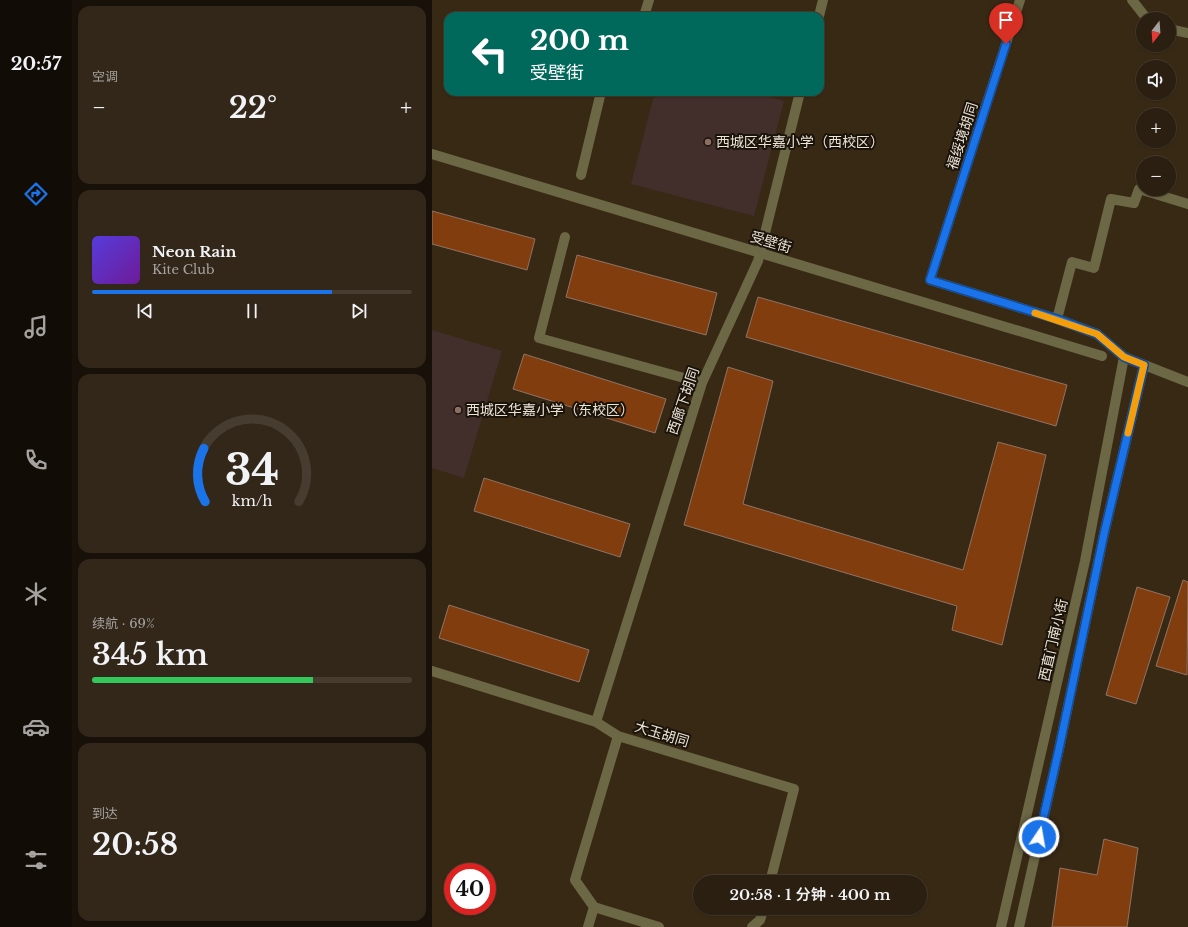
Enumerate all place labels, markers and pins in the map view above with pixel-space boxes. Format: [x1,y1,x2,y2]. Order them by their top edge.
pin [989,3,1023,44]
place label: 西城区华嘉小学（西校区） [716,133,884,151]
marker: 西城区华嘉小学（西校区） [703,137,713,147]
place label: 西城区华嘉小学（东校区） [466,401,634,419]
marker: 西城区华嘉小学（东校区） [453,405,463,415]

